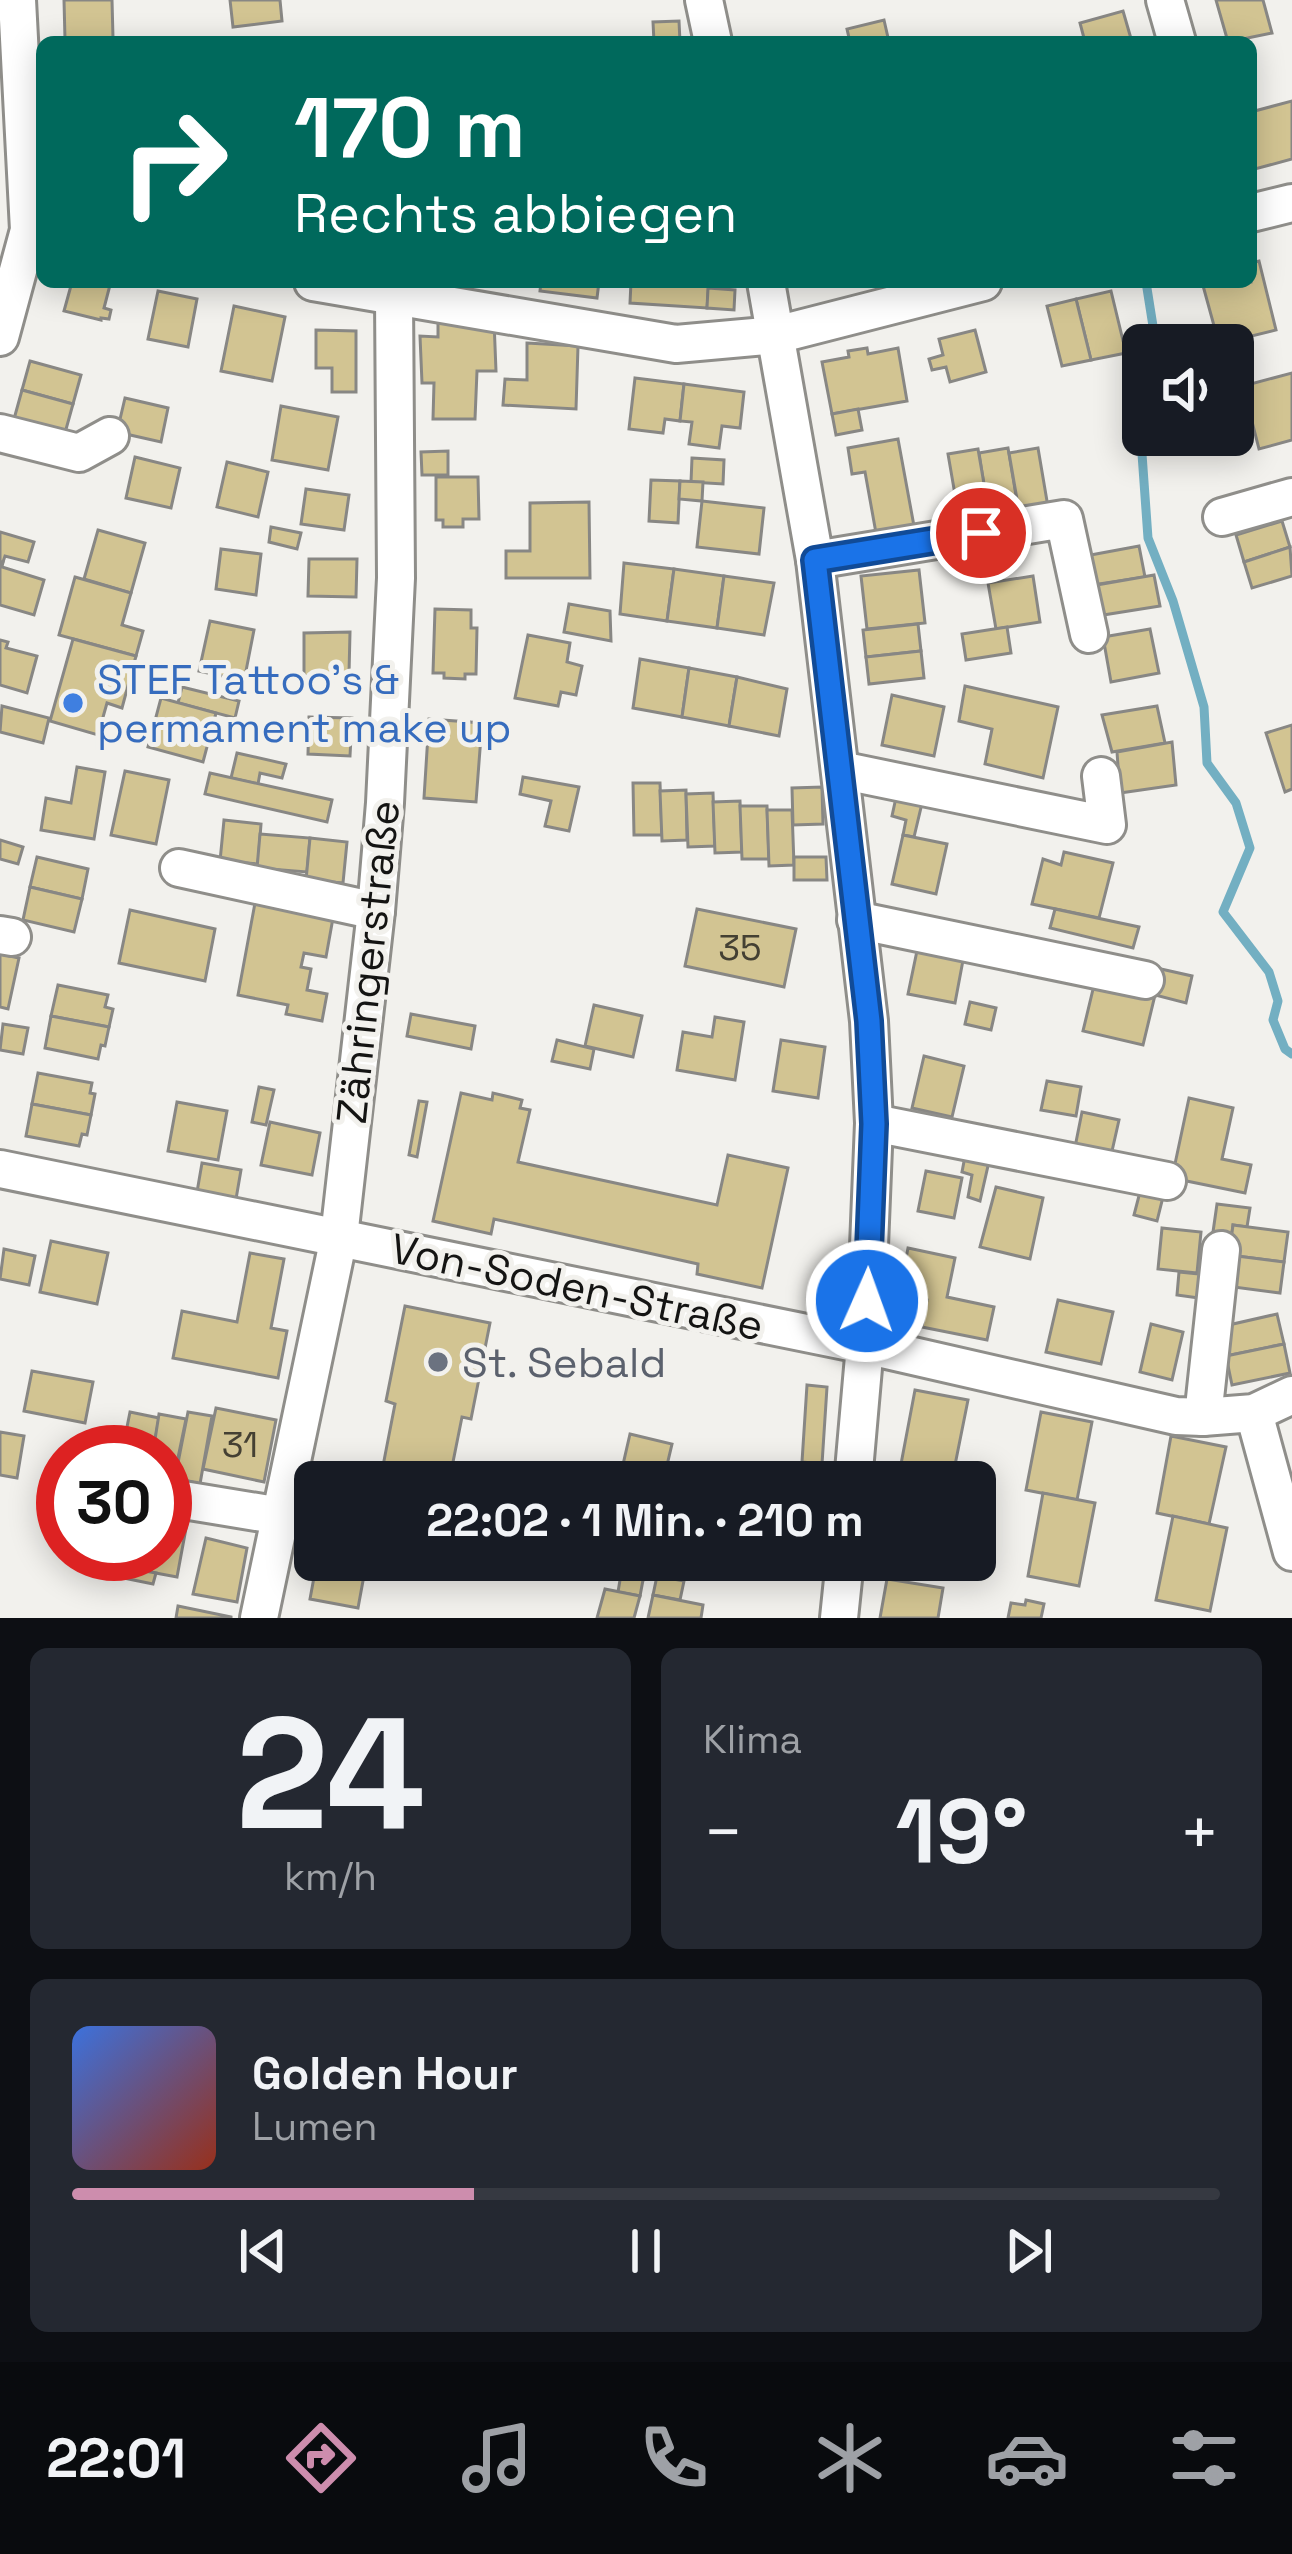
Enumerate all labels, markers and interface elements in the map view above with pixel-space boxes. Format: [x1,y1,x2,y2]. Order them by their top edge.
text: 170 m [294,74,526,182]
icon: right [96,84,252,240]
text: Rechts abbiegen [294,179,737,248]
map controls [1122,324,1254,456]
button: sound [1122,324,1254,456]
pin [930,482,1032,584]
icon: arrive [948,500,1014,566]
place label: STEF Tattoo's & permament make up [97,653,511,754]
marker: STEF Tattoo's & permament make up [60,690,86,716]
street label: Zähringerstraße [325,798,411,1126]
house number: 35 [718,925,762,971]
street label: Von-Soden-Straße [386,1222,768,1352]
position arrow [804,1238,930,1364]
place label: St. Sebald [462,1336,666,1389]
marker: St. Sebald [425,1349,451,1375]
house number: 31 [222,1422,258,1468]
speed limit sign: 30 [36,1425,192,1581]
text: 22:02 · 1 Min. · 210 m [426,1492,864,1549]
text: 24 [236,1674,425,1874]
text: Klima [703,1715,802,1764]
text: 19° [896,1774,1027,1889]
text: − [703,1790,744,1874]
text: + [1179,1790,1220,1874]
text: km/h [284,1852,377,1901]
text: Golden Hour [252,2045,518,2102]
text: Lumen [252,2102,378,2151]
icon: previous [230,2218,296,2284]
icon: pause [613,2218,679,2284]
icon: next [996,2218,1062,2284]
icon: directions [279,2416,363,2500]
icon: music [455,2416,539,2500]
icon: phone [632,2416,716,2500]
icon: climate [808,2416,892,2500]
icon: car [985,2416,1069,2500]
icon: filters [1162,2416,1246,2500]
text: 22:01 [46,2424,186,2493]

